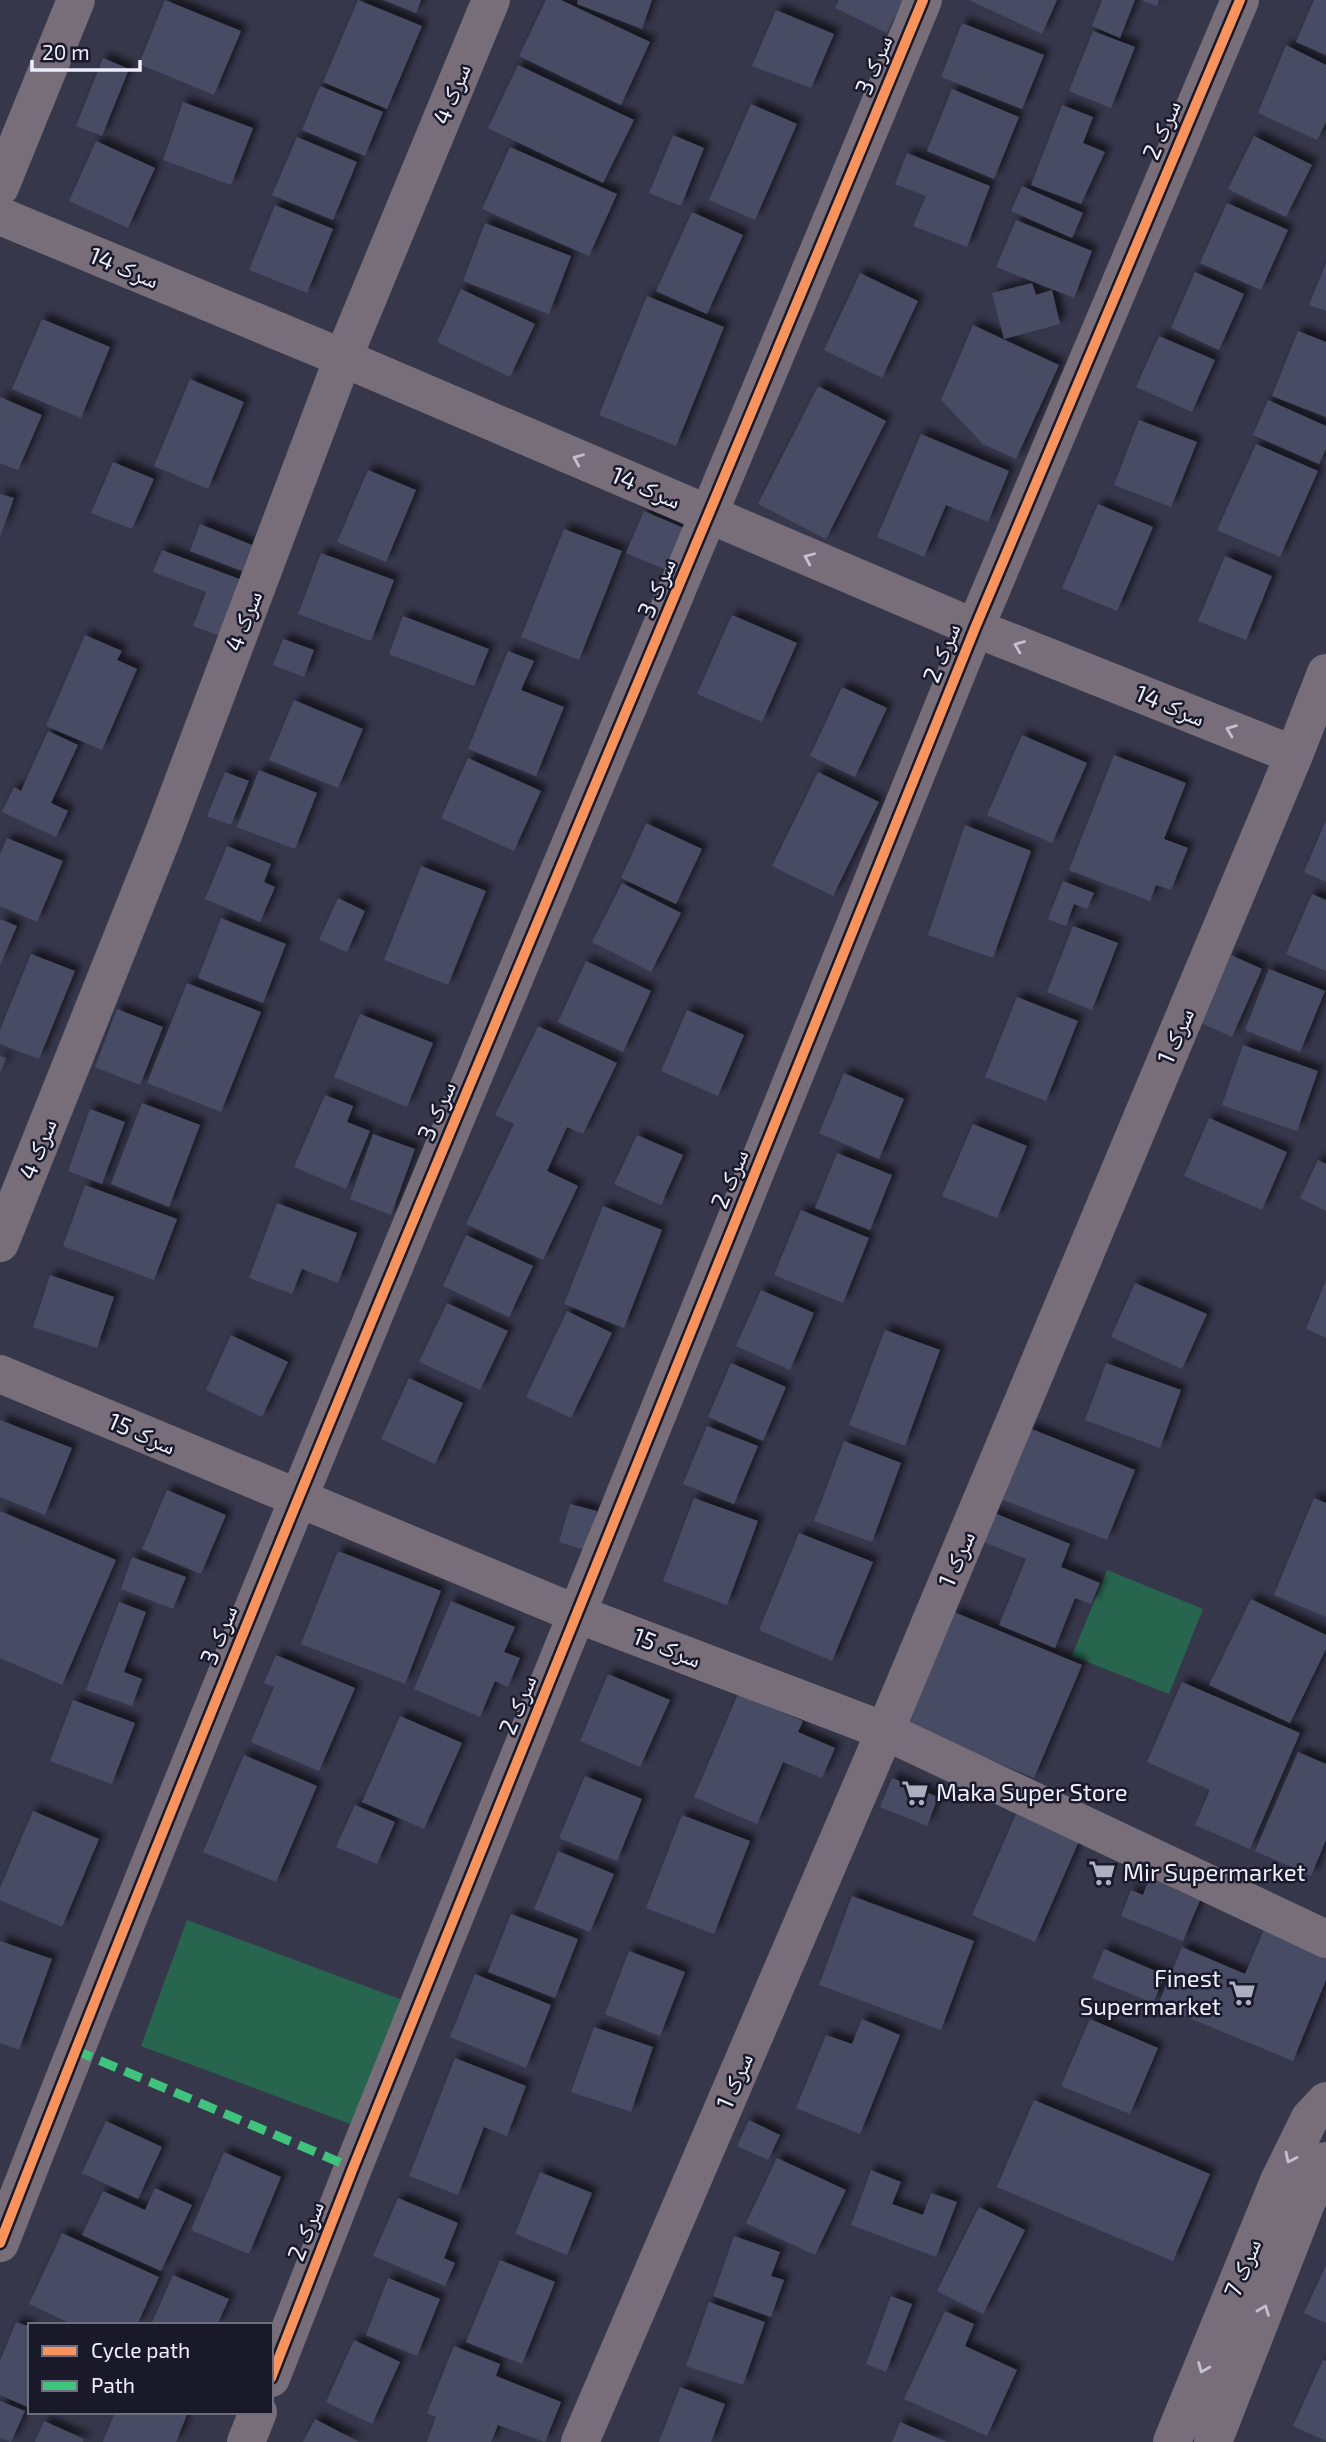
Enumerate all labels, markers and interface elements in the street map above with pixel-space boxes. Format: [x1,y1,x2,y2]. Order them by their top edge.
scale bar [32,28,140,72]
street label: سرک 3 [848,30,898,98]
text: 20 m [42,39,90,64]
street label: سرک 4 [425,59,476,128]
street label: سرک 2 [1135,95,1186,163]
street label: سرک 14 [86,240,164,294]
one-way arrow [572,453,585,467]
street label: سرک 14 [608,459,686,514]
one-way arrow [804,552,817,566]
street label: سرک 3 [630,553,681,621]
street label: سرک 4 [218,586,267,655]
street label: سرک 2 [916,618,966,686]
one-way arrow [1014,640,1026,654]
street label: سرک 14 [1132,678,1210,732]
one-way arrow [1225,724,1237,738]
street label: سرک 1 [1150,1003,1199,1068]
street label: سرک 3 [410,1076,461,1144]
street label: سرک 4 [11,1114,62,1183]
street label: سرک 2 [704,1144,754,1212]
street label: سرک 15 [104,1405,181,1460]
street label: سرک 1 [931,1526,980,1591]
street label: سرک 3 [193,1600,243,1668]
street label: سرک 15 [629,1620,706,1673]
street label: سرک 2 [492,1670,542,1738]
place label: Maka Super Store [936,1777,1128,1806]
supermarket icon: Maka Super Store [900,1778,930,1808]
place label: Mir Supermarket [1123,1857,1306,1886]
supermarket icon: Mir Supermarket [1087,1858,1117,1888]
place label: Finest Supermarket [1080,1963,1221,2020]
supermarket icon: Finest Supermarket [1227,1978,1257,2008]
street label: سرک 1 [709,2048,758,2113]
one-way arrow [1284,2151,1298,2163]
street label: سرک 2 [280,2196,329,2264]
street label: سرک 7 [1217,2234,1266,2301]
one-way arrow [1256,2305,1270,2317]
legend [28,2323,273,2414]
text: Cycle path [91,2337,190,2362]
one-way arrow [1197,2361,1211,2373]
text: Path [91,2372,135,2397]

